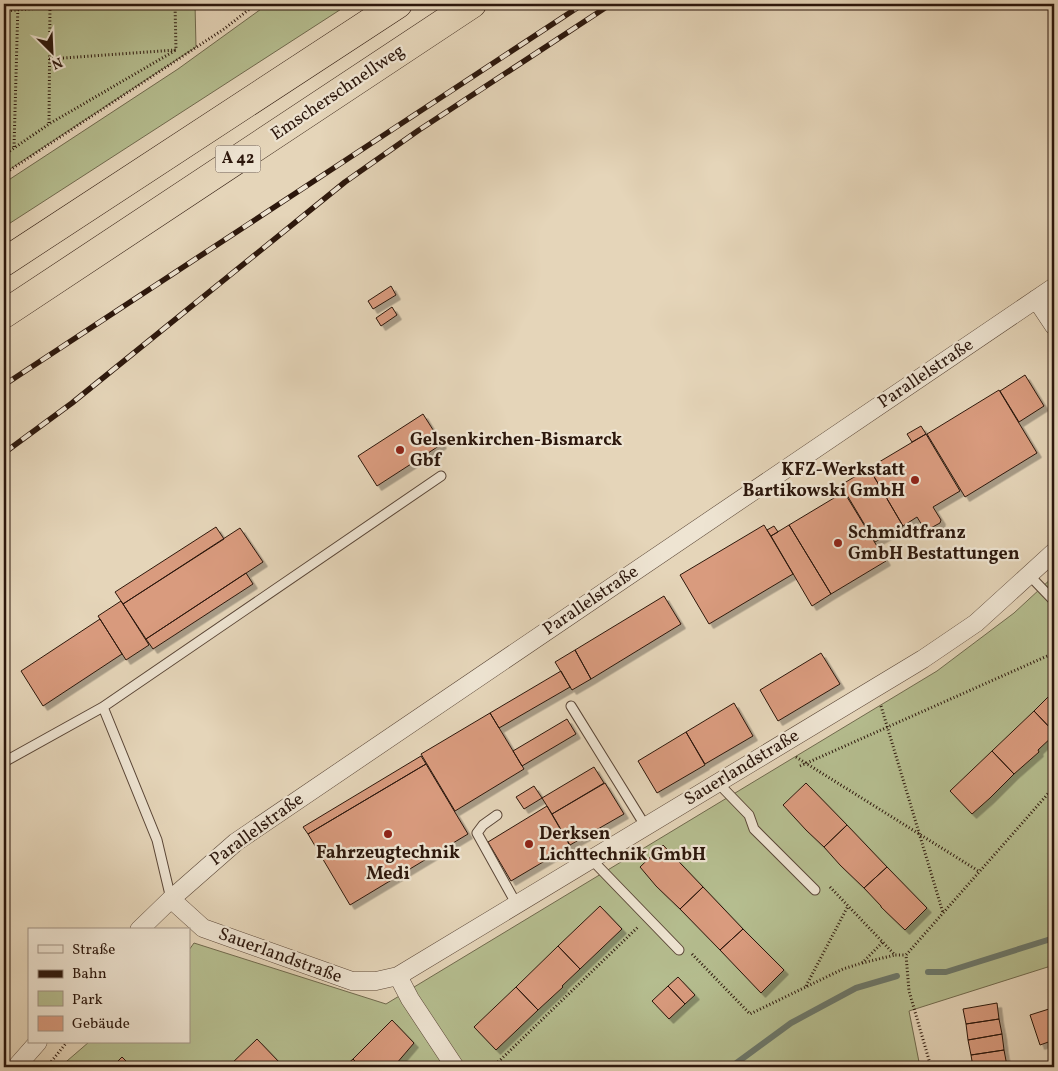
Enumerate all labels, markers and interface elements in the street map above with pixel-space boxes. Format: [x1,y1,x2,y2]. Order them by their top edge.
north arrow [28,28,78,78]
street label: Emscherschnellweg [266,39,410,147]
text: N [48,52,65,73]
road number: A 42 [216,146,260,172]
street label: Parallelstraße [873,333,979,415]
place label: Gelsenkirchen-Bismarck Gbf [410,428,622,474]
marker: Gelsenkirchen-Bismarck Gbf [394,444,406,456]
place label: KFZ-Werkstatt Bartikowski GmbH [742,458,905,504]
marker: KFZ-Werkstatt Bartikowski GmbH [909,474,921,486]
place label: Schmidtfranz GmbH Bestattungen [848,521,1020,567]
marker: Schmidtfranz GmbH Bestattungen [832,537,844,549]
street label: Parallelstraße [538,560,644,642]
street label: Sauerlandstraße [680,724,804,812]
street label: Parallelstraße [205,787,309,873]
place label: Derksen Lichttechnik GmbH [539,822,706,868]
marker: Fahrzeugtechnik Medi [382,828,394,840]
marker: Derksen Lichttechnik GmbH [523,838,535,850]
place label: Fahrzeugtechnik Medi [316,841,460,887]
street label: Sauerlandstraße [215,922,345,990]
legend [28,928,190,1044]
text: Straße [72,940,115,961]
text: Bahn [72,964,107,985]
text: Park [72,990,103,1011]
text: Gebäude [72,1014,130,1035]

